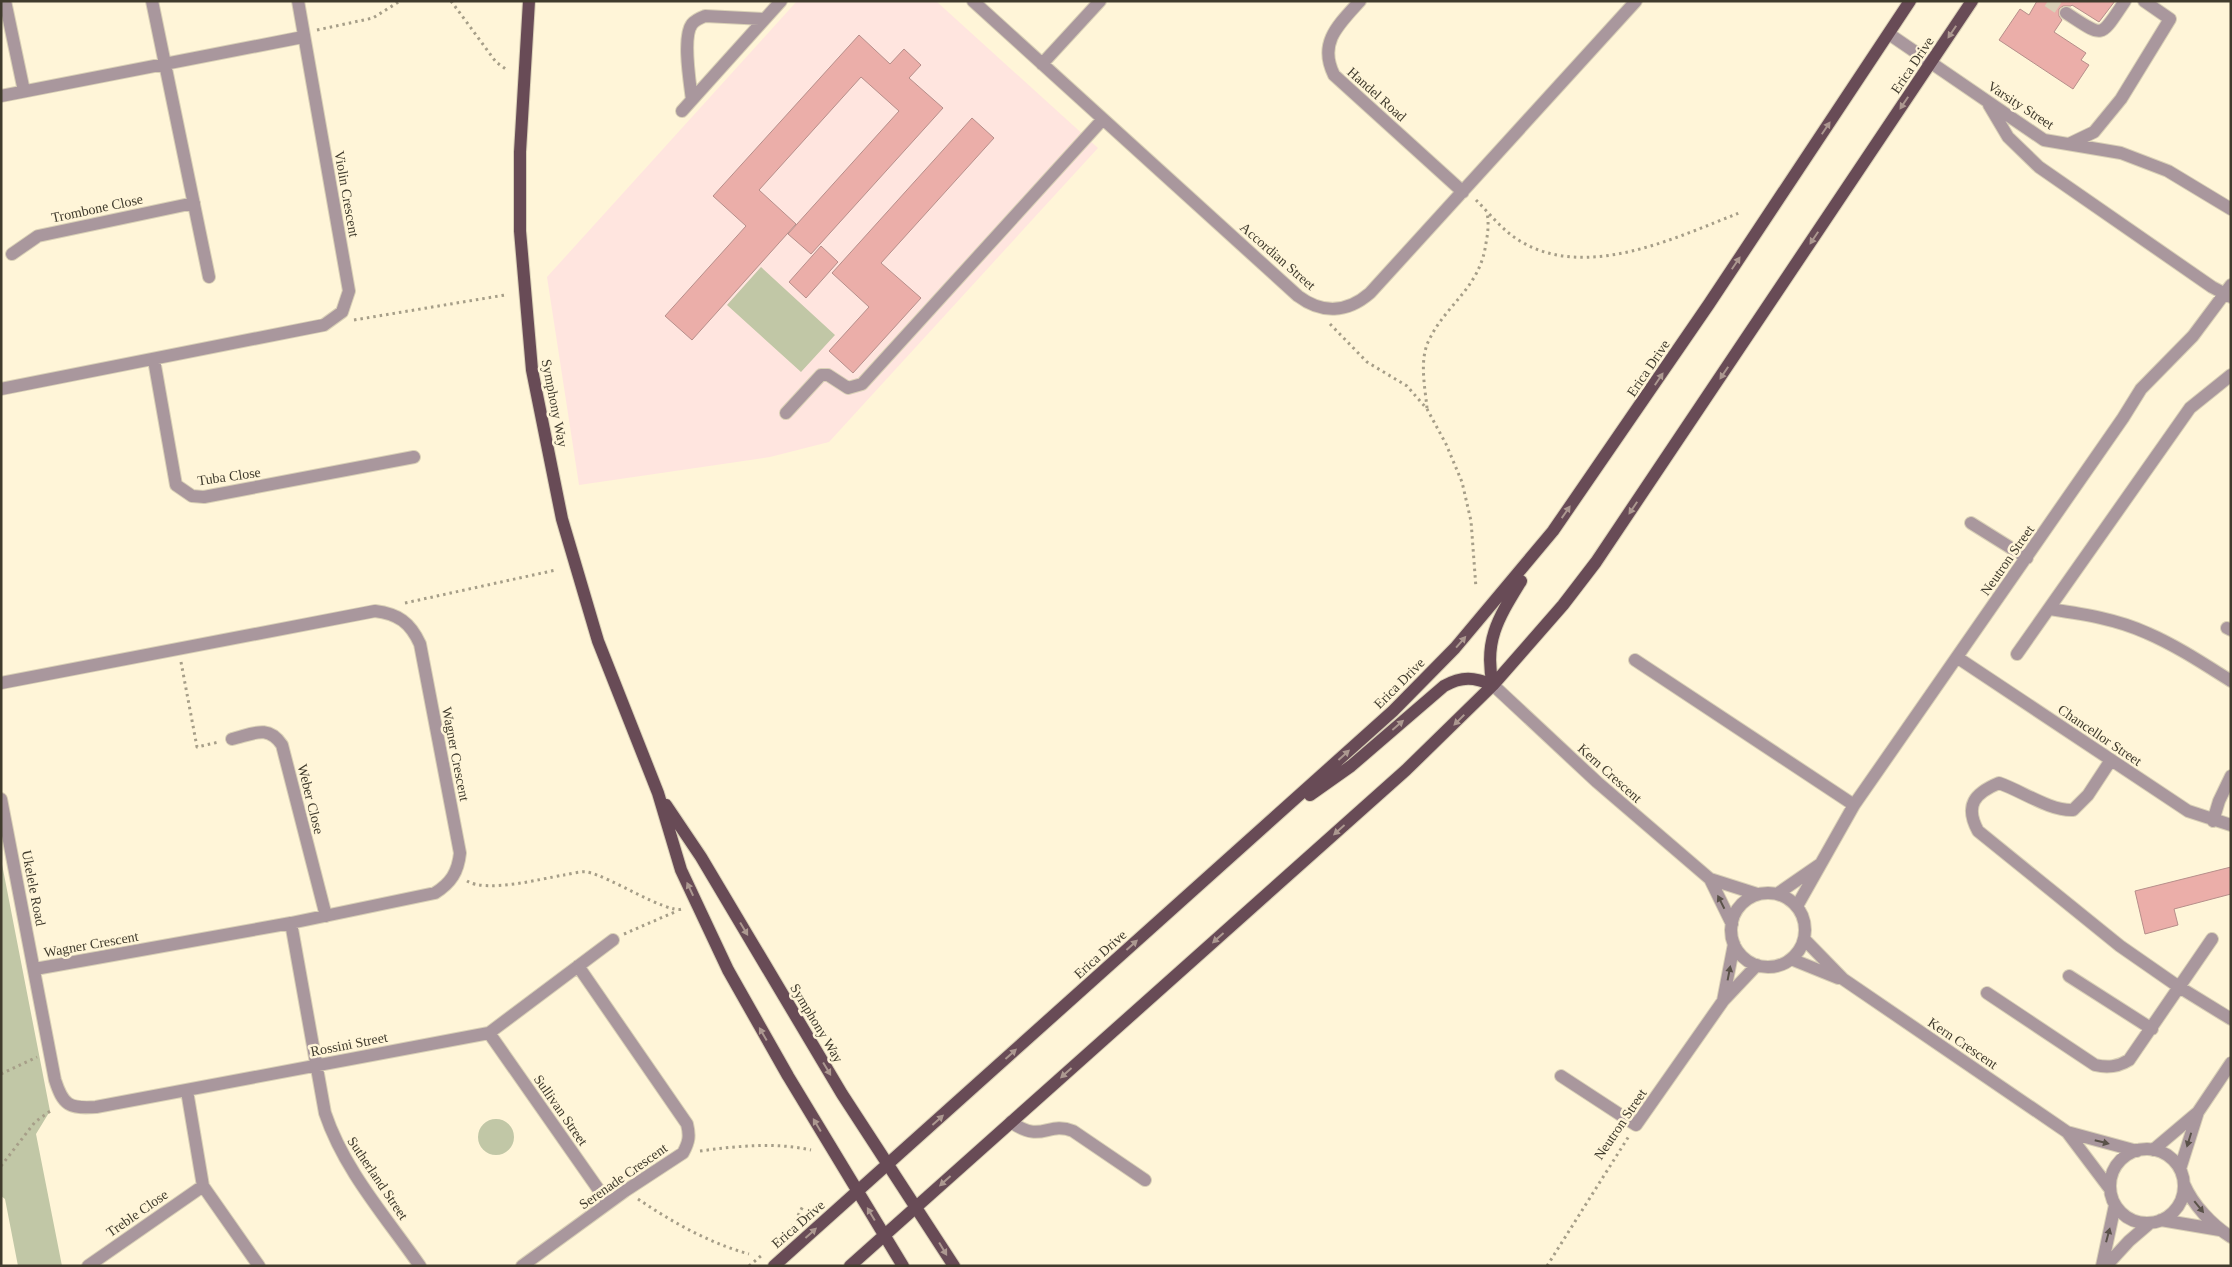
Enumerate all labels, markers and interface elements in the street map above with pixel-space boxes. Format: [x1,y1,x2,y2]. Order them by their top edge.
one-way arrow [1947,25,1957,39]
street label: Erica Drive [1888,34,1937,96]
street label: Handel Road [1344,64,1409,125]
street label: Varsity Street [1985,78,2057,132]
one-way arrow [1899,96,1909,110]
one-way arrow [1822,121,1831,134]
street label: Violin Crescent [332,150,362,239]
street label: Trombone Close [50,191,144,226]
street label: Accordian Street [1237,220,1318,293]
one-way arrow [1809,231,1819,245]
one-way arrow [1732,256,1741,270]
street label: Erica Drive [1624,337,1673,399]
street label: Symphony Way [539,358,570,448]
one-way arrow [1719,366,1729,380]
one-way arrow [1654,372,1664,385]
street label: Tuba Close [196,465,262,488]
one-way arrow [1628,501,1638,515]
one-way arrow [1561,506,1571,519]
street label: Neutron Street [1978,522,2037,598]
one-way arrow [1455,635,1466,648]
street label: Erica Drive [1371,655,1428,712]
street label: Chancellor Street [2055,702,2144,769]
street label: Wagner Crescent [439,706,472,803]
one-way arrow [1453,714,1465,726]
one-way arrow [1391,719,1403,731]
street label: Kern Crescent [1575,741,1645,806]
one-way arrow [1338,749,1350,761]
street label: Weber Close [295,763,326,836]
one-way arrow [1334,824,1346,836]
street label: Ukelele Road [19,849,48,927]
one-way arrow [686,882,694,896]
one-way arrow [1717,894,1725,909]
one-way arrow [739,923,748,936]
street label: Erica Drive [1071,927,1129,982]
street label: Wagner Crescent [43,929,140,960]
one-way arrow [1213,932,1225,944]
one-way arrow [1126,939,1138,951]
one-way arrow [1725,964,1733,980]
street label: Symphony Way [787,981,846,1065]
street label: Kern Crescent [1925,1015,2000,1072]
one-way arrow [759,1028,768,1041]
street label: Rossini Street [309,1030,389,1059]
one-way arrow [1005,1048,1017,1060]
one-way arrow [822,1062,831,1075]
one-way arrow [1061,1067,1073,1079]
street label: Sullivan Street [531,1072,591,1149]
street label: Neutron Street [1591,1086,1650,1162]
one-way arrow [931,1114,943,1126]
one-way arrow [813,1118,822,1131]
one-way arrow [2185,1133,2192,1148]
street label: Sutherland Street [344,1134,411,1223]
one-way arrow [2094,1138,2109,1146]
street label: Serenade Crescent [576,1140,670,1212]
one-way arrow [939,1175,951,1187]
street label: Treble Close [104,1187,171,1240]
street label: Erica Drive [769,1197,828,1251]
one-way arrow [2194,1200,2205,1213]
one-way arrow [866,1207,875,1220]
one-way arrow [804,1228,817,1239]
one-way arrow [2104,1228,2112,1243]
one-way arrow [939,1242,948,1255]

